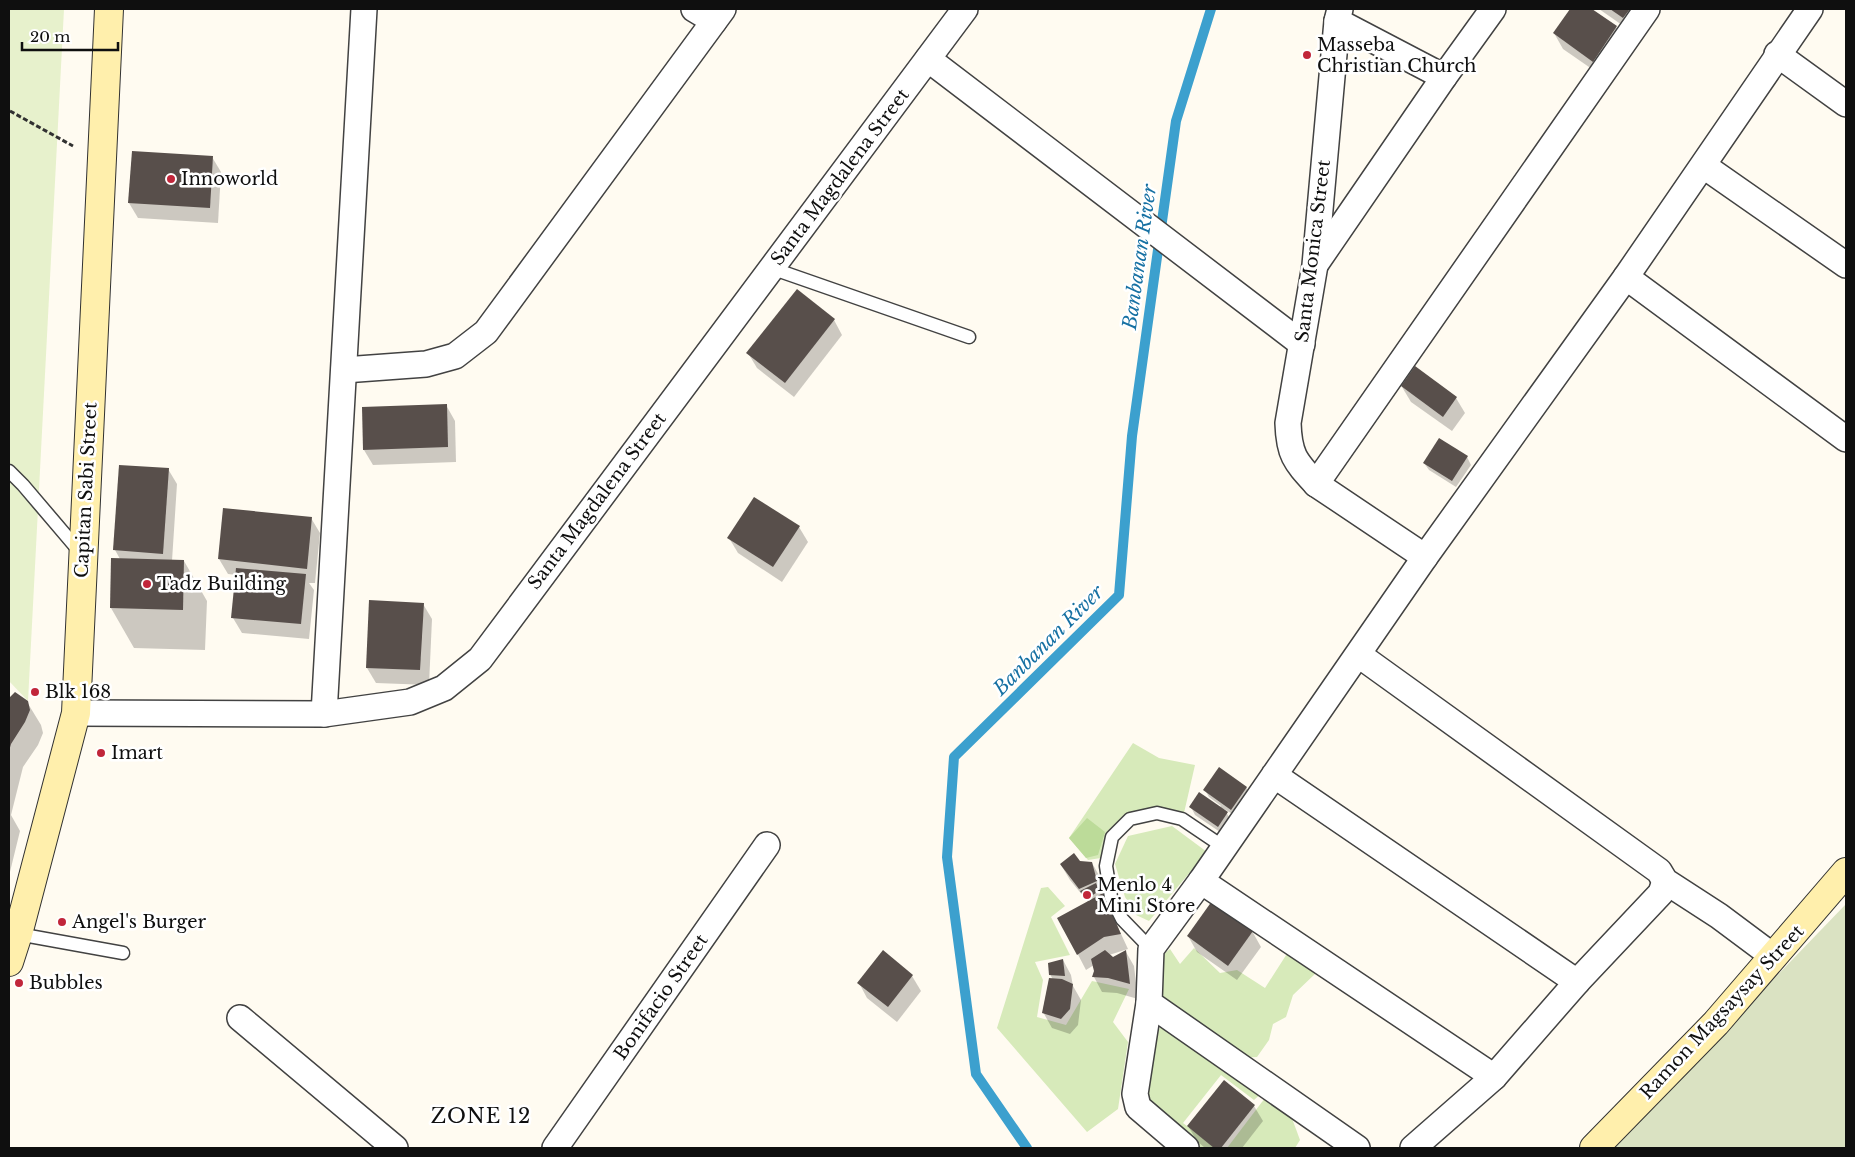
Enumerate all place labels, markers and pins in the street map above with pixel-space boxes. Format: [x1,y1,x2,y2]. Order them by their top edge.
place label: Masseba Christian Church [1317,34,1477,77]
marker: Masseba Christian Church [1301,49,1313,61]
place label: Innoworld [181,168,278,190]
marker: Innoworld [165,173,177,185]
place label: Tadz Building [157,573,286,595]
marker: Tadz Building [141,578,153,590]
place label: Blk 168 [45,681,111,703]
marker: Blk 168 [29,686,41,698]
place label: Imart [111,742,163,764]
marker: Imart [95,747,107,759]
place label: Menlo 4 Mini Store [1097,874,1195,917]
marker: Menlo 4 Mini Store [1081,889,1093,901]
place label: Angel's Burger [71,911,206,933]
marker: Angel's Burger [56,916,68,928]
place label: Bubbles [29,972,103,994]
marker: Bubbles [13,977,25,989]

